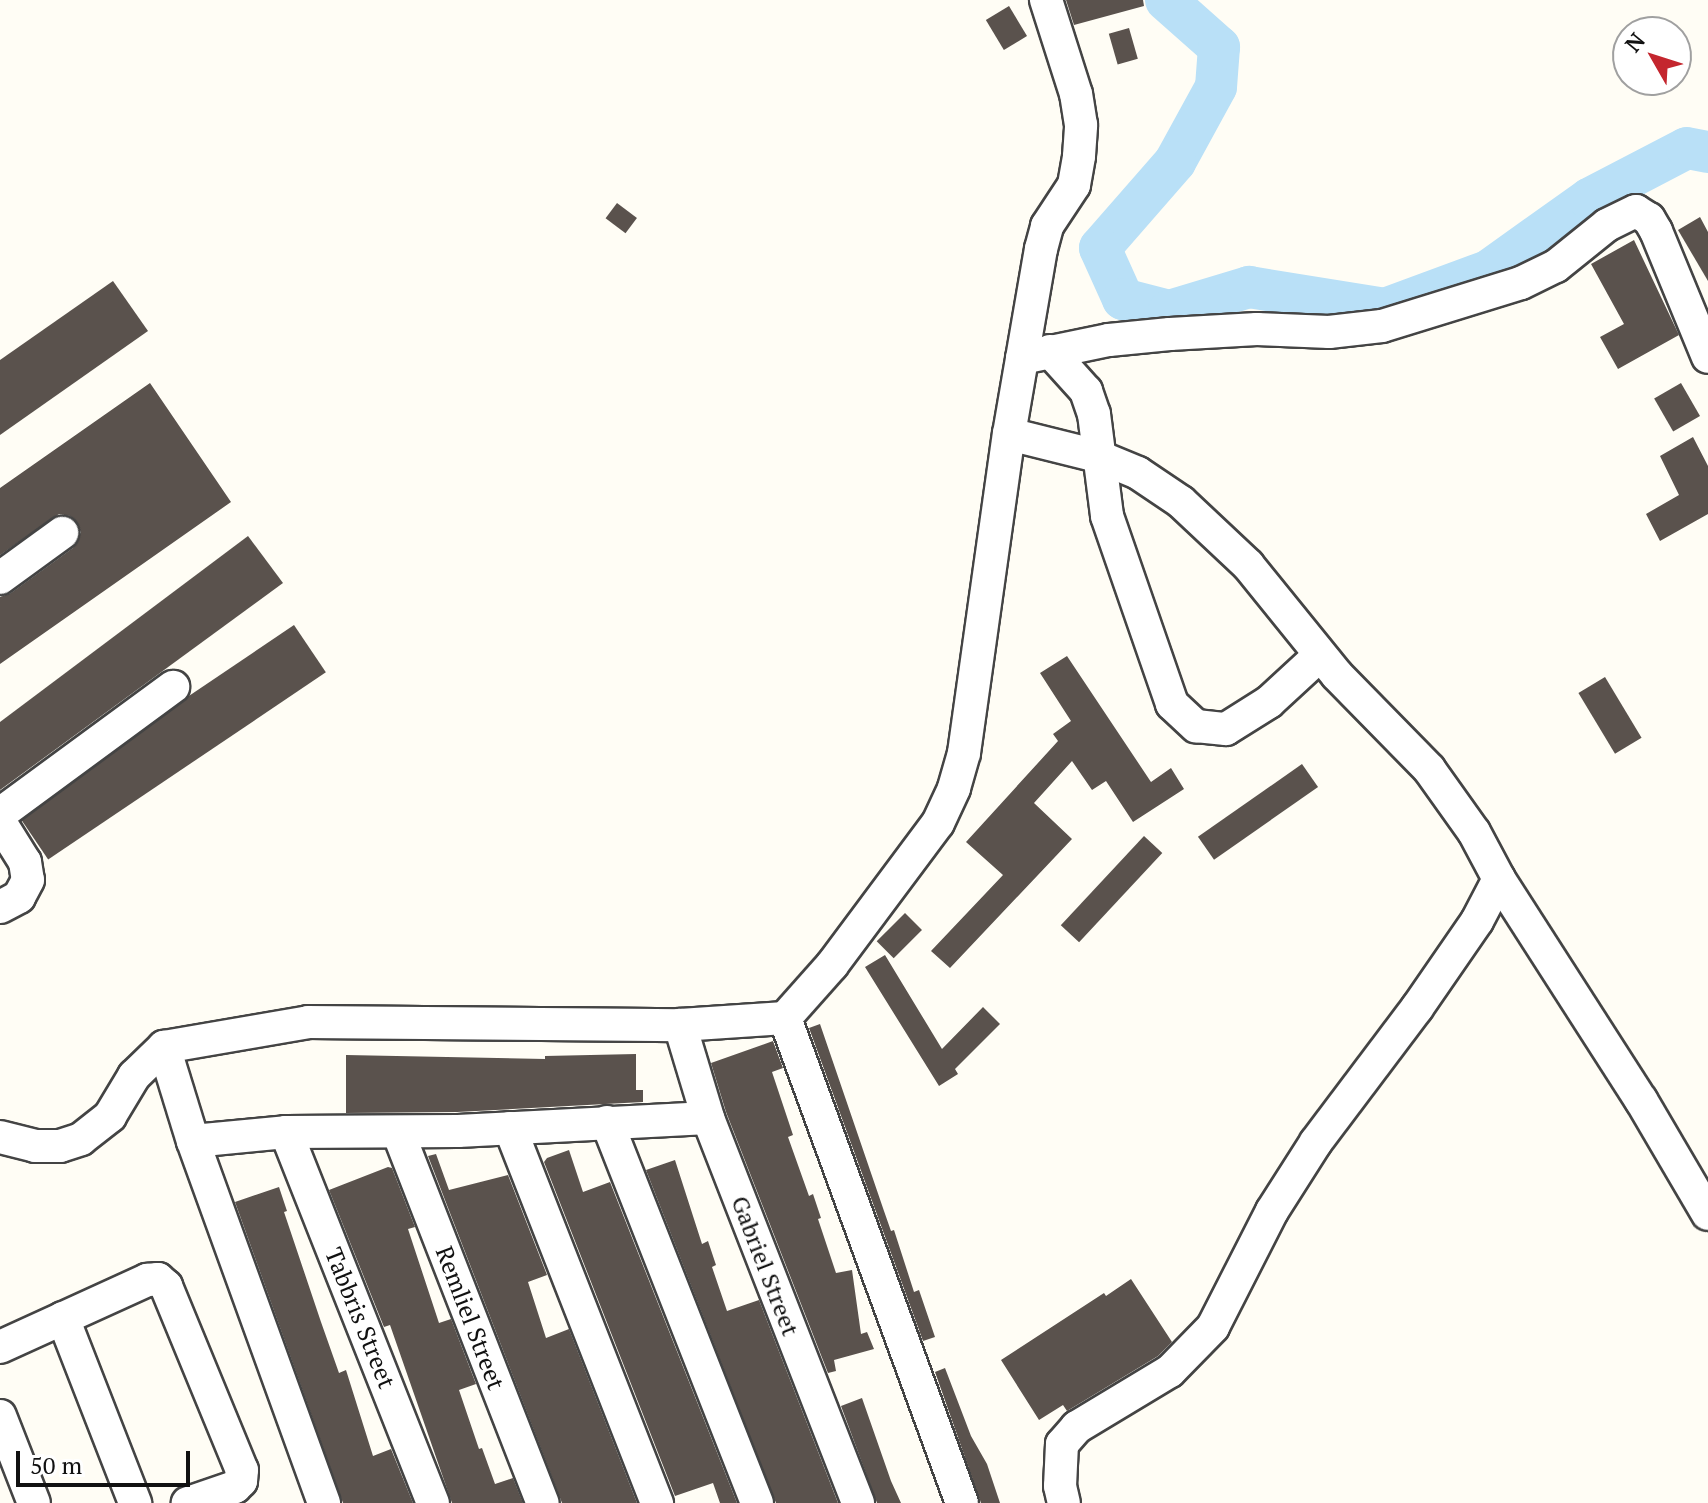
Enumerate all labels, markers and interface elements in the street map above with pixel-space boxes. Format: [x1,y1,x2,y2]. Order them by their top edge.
north arrow [1612,16,1692,96]
text: N [1618,26,1651,57]
street label: Gabriel Street [725,1192,805,1340]
street label: Remliel Street [429,1242,511,1394]
street label: Tabbris Street [319,1243,401,1393]
scale bar [20,1435,194,1485]
text: 50 m [30,1449,82,1481]

